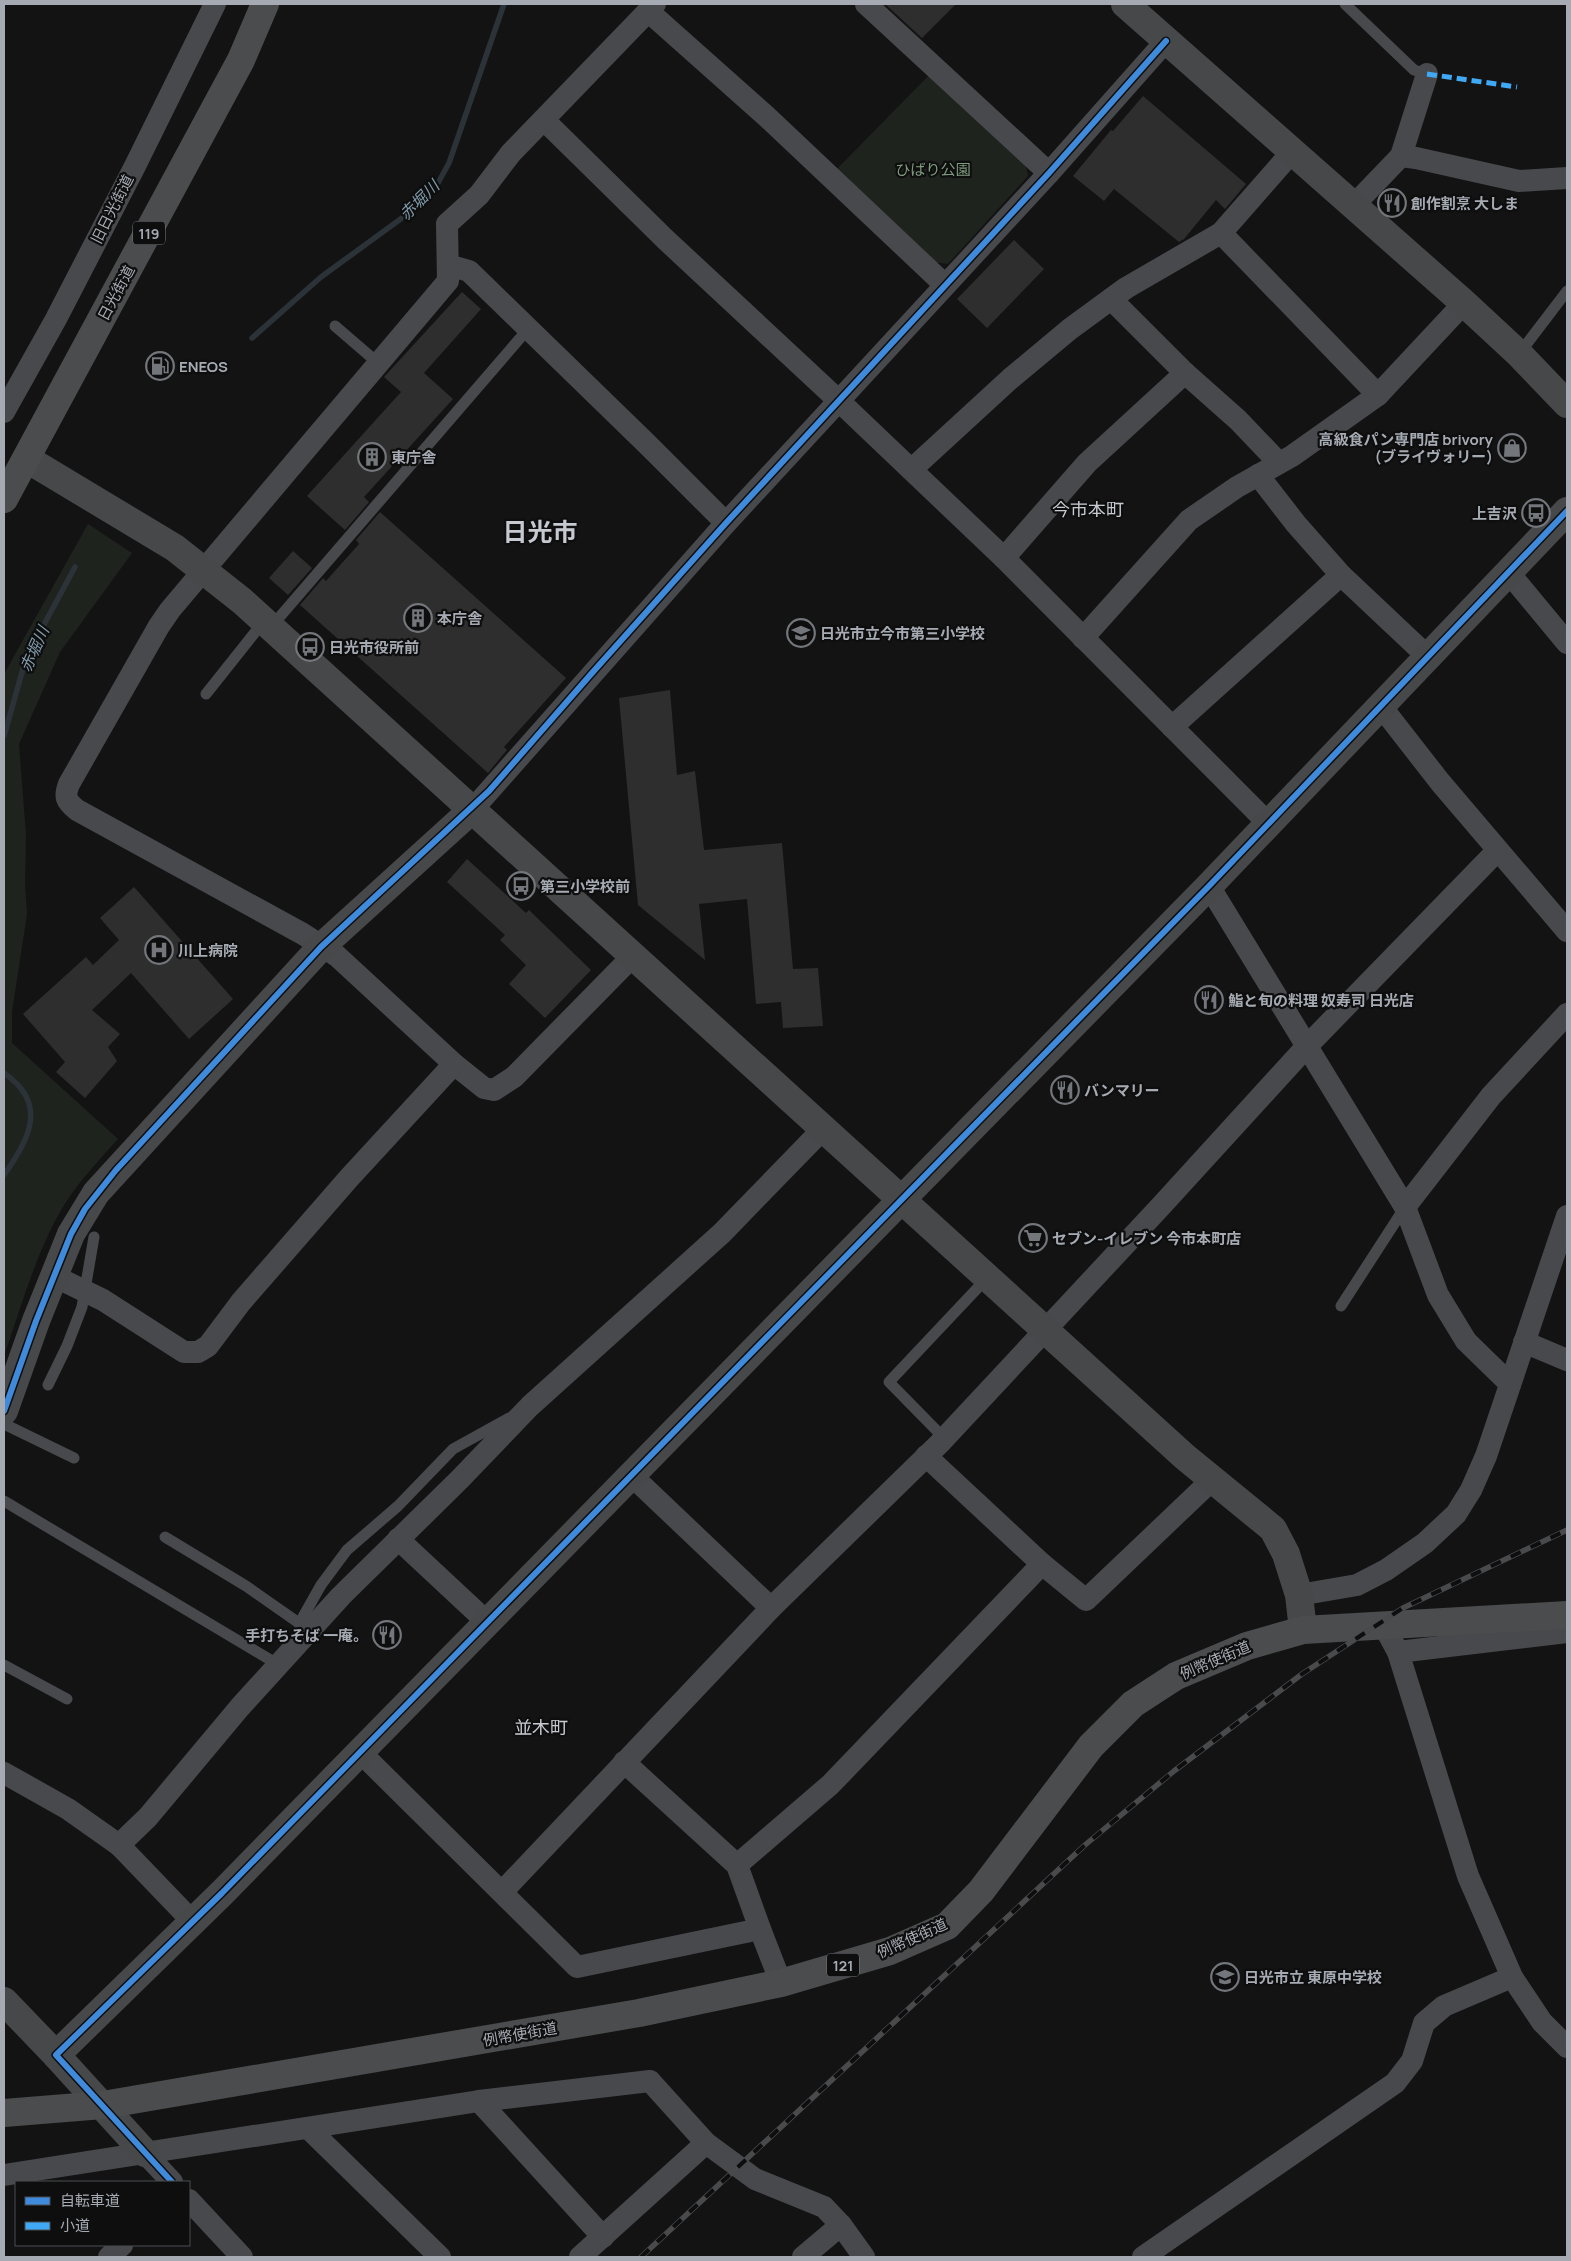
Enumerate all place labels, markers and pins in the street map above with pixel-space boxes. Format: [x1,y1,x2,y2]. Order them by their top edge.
restaurant icon: 創作割烹 大しま [1377,188,1407,218]
place label: 創作割烹 大しま [1411,193,1519,214]
fuel station icon: ENEOS [145,351,175,381]
place label: ENEOS [179,356,228,377]
place label: 高級食パン専門店 brivory (ブライヴォリー) [1318,429,1494,467]
shop icon: 高級食パン専門店 brivory (ブライヴォリー) [1497,433,1527,463]
building icon: 東庁舎 [357,442,387,472]
place label: 東庁舎 [391,447,437,468]
bus stop icon: 上吉沢 [1521,498,1551,528]
place label: 上吉沢 [1472,503,1517,524]
building icon: 本庁舎 [403,603,433,633]
place label: 本庁舎 [437,608,483,629]
school or university icon: 日光市立今市第三小学校 [786,618,816,648]
place label: 日光市立今市第三小学校 [820,623,985,644]
bus stop icon: 日光市役所前 [295,632,325,662]
place label: 日光市役所前 [329,637,419,658]
bus stop icon: 第三小学校前 [506,871,536,901]
place label: 第三小学校前 [540,876,630,897]
hospital icon: 川上病院 [144,935,174,965]
place label: 川上病院 [178,940,238,961]
restaurant icon: 鮨と旬の料理 奴寿司 日光店 [1194,985,1224,1015]
place label: 鮨と旬の料理 奴寿司 日光店 [1228,990,1414,1011]
restaurant icon: バンマリー [1050,1075,1080,1105]
place label: バンマリー [1084,1080,1160,1101]
supermarket icon: セブン-イレブン 今市本町店 [1018,1223,1048,1253]
place label: セブン-イレブン 今市本町店 [1052,1228,1241,1249]
restaurant icon: 手打ちそば 一庵。 [372,1620,402,1650]
place label: 手打ちそば 一庵。 [245,1625,368,1646]
school or university icon: 日光市立 東原中学校 [1210,1962,1240,1992]
place label: 日光市立 東原中学校 [1244,1967,1382,1988]

